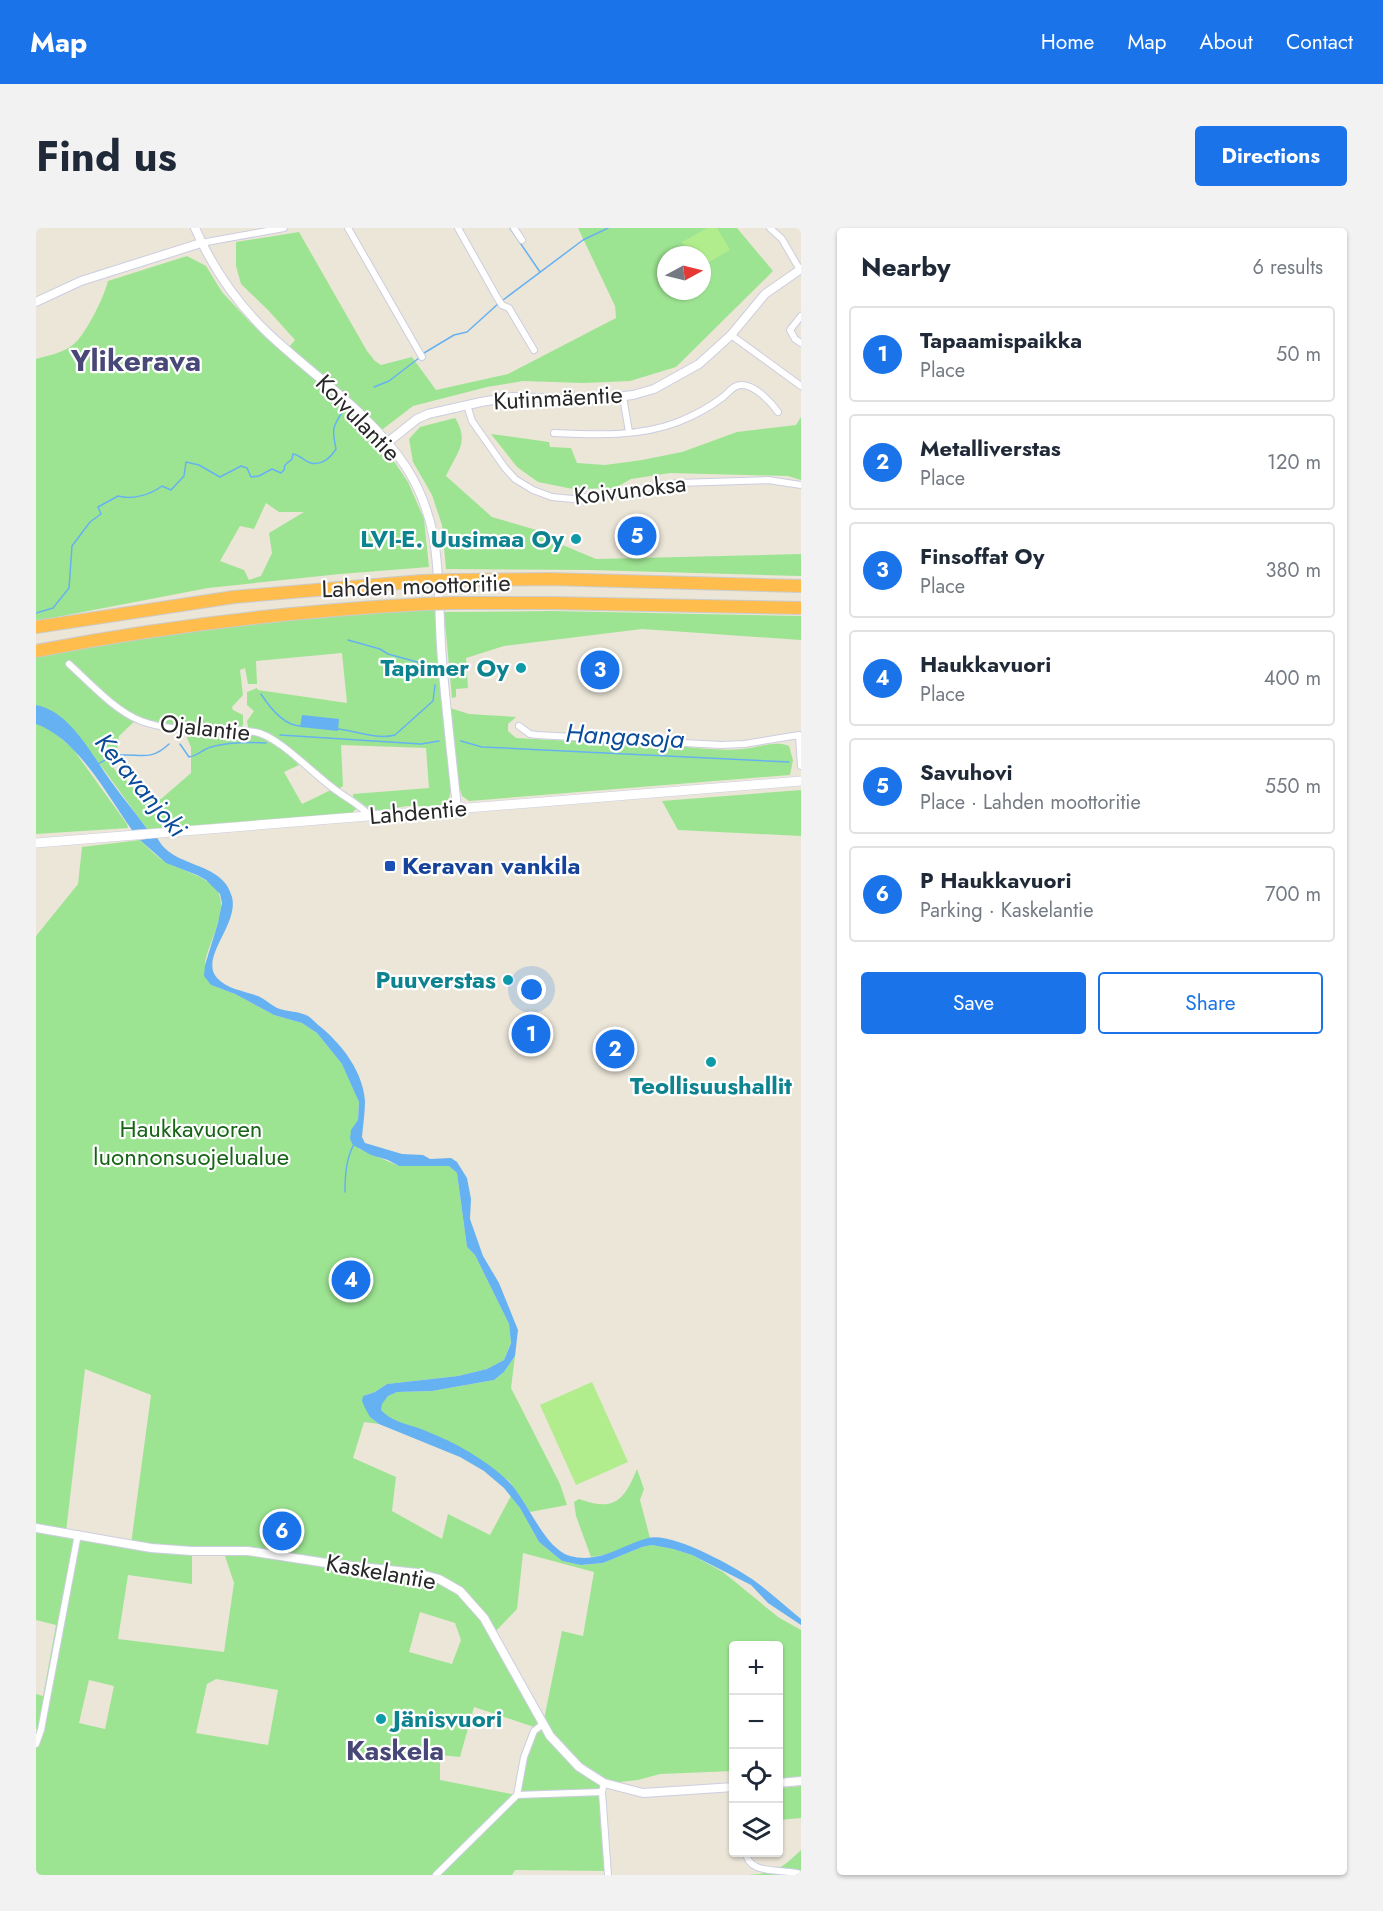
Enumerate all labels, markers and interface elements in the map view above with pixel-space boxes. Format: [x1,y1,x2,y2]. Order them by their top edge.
text: Map [30,22,87,63]
text: Home [1041,27,1094,57]
text: Map [1127,27,1167,57]
text: About [1200,27,1253,57]
text: Contact [1286,27,1353,57]
text: Find us [36,126,177,187]
button: Directions [1195,126,1347,186]
north arrow [657,246,711,300]
text: Nearby [861,248,950,286]
text: 6 results [1253,253,1323,282]
text: Tapaamispaikka [920,324,1082,356]
district label: Ylikerava [70,339,201,382]
text: 1 [877,340,888,369]
text: 50 m [1276,340,1321,369]
text: Place [920,356,965,385]
street label: Koivulantie [308,366,409,469]
street label: Kutinmäentie [492,377,624,418]
text: Metalliverstas [920,432,1061,464]
text: 2 [876,448,889,477]
text: 120 m [1267,448,1321,477]
text: Place [920,464,965,493]
street label: Koivunoksa [572,465,688,514]
pin: 5 [618,514,656,558]
place label: LVI-E. Uusimaa Oy [360,521,564,556]
marker: LVI-E. Uusimaa Oy [569,532,583,546]
text: Finsoffat Oy [920,540,1044,572]
text: 3 [876,556,889,585]
text: 380 m [1266,556,1321,585]
street label: Lahden moottoritie [321,565,511,606]
text: Place [920,572,965,601]
pin: 3 [580,648,620,692]
text: Haukkavuori [920,648,1051,680]
place label: Tapimer Oy [381,650,509,685]
marker: Tapimer Oy [514,661,528,675]
text: 4 [876,664,889,693]
text: 400 m [1264,664,1321,693]
text: Place [920,680,965,709]
street label: Ojalantie [158,705,252,750]
water label: Hangasoja [565,714,686,758]
water label: Keravanjoki [86,725,196,846]
text: Savuhovi [920,756,1013,788]
text: 5 [876,772,889,801]
text: 550 m [1265,772,1321,801]
text: Place · Lahden moottoritie [920,788,1141,817]
street label: Lahdentie [368,790,468,833]
place label: Keravan vankila [402,848,580,883]
marker: Keravan vankila [383,859,397,873]
text: P Haukkavuori [920,864,1072,896]
text: 6 [876,880,889,909]
text: 700 m [1265,880,1321,909]
text: Parking · Kaskelantie [920,896,1094,925]
place label: Puuverstas [376,962,496,997]
button: Save [861,972,1086,1034]
button: Share [1098,972,1323,1034]
marker: Puuverstas [501,973,515,987]
your location [517,975,546,1004]
pin: 1 [512,1012,550,1056]
pin: 2 [596,1026,634,1072]
marker: Teollisuushallit [704,1055,718,1069]
place label: Teollisuushallit [630,1068,792,1103]
park label: Haukkavuoren luonnonsuojelualue [93,1111,289,1174]
pin: 4 [332,1258,370,1302]
pin: 6 [262,1508,302,1554]
street label: Kaskelantie [323,1545,439,1598]
map controls [729,1641,783,1857]
button: + [729,1641,783,1695]
button: − [729,1695,783,1749]
place label: Jänisvuori [389,1701,502,1736]
marker: Jänisvuori [374,1712,388,1726]
district label: Kaskela [346,1731,444,1770]
button: locate [729,1749,783,1803]
button: layers [729,1803,783,1857]

